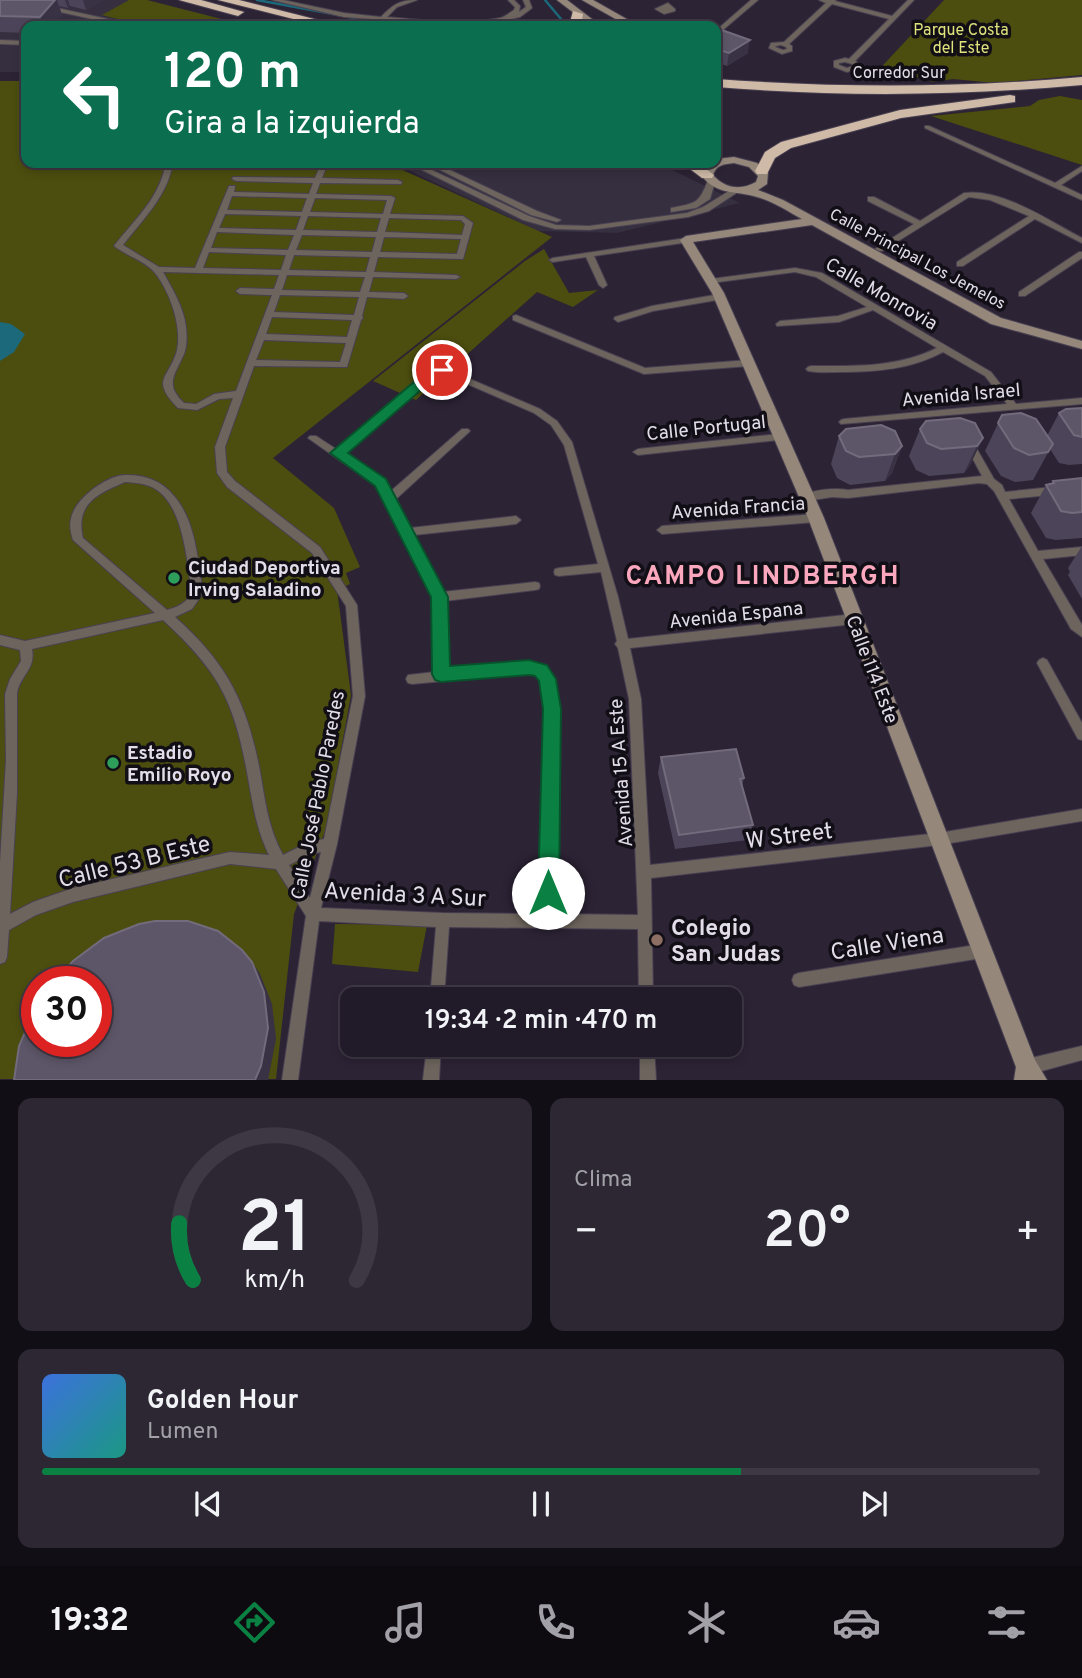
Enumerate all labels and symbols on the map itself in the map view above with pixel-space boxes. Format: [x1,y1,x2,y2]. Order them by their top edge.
park label: Parque Costa del Este [913,21,1009,59]
street label: Corredor Sur [853,64,945,84]
street label: Calle Principal Los Jemelos [826,205,1008,315]
street label: Calle Monrovia [821,253,941,337]
pin [412,340,472,400]
street label: Avenida Israel [901,379,1022,413]
street label: Calle Portugal [645,411,767,447]
street label: Avenida Francia [670,492,806,526]
place label: Ciudad Deportiva Irving Saladino [188,557,341,603]
district label: CAMPO LINDBERGH [626,561,900,594]
marker: Ciudad Deportiva Irving Saladino [166,570,182,586]
street label: Avenida Espana [668,597,804,635]
street label: Calle 114 Este [840,612,903,727]
street label: Calle José Pablo Paredes [287,689,351,902]
street label: Avenida 15 A Este [605,698,639,848]
place label: Estadio Emilio Royo [127,742,232,788]
marker: Estadio Emilio Royo [105,755,121,771]
street label: W Street [744,818,835,857]
street label: Calle 53 B Este [56,831,214,896]
position arrow [511,856,585,930]
street label: Avenida 3 A Sur [323,878,487,915]
place label: Colegio San Judas [671,915,781,970]
street label: Calle Viena [829,922,946,969]
marker: Colegio San Judas [649,932,665,948]
speed limit sign: 30 [21,966,112,1057]

